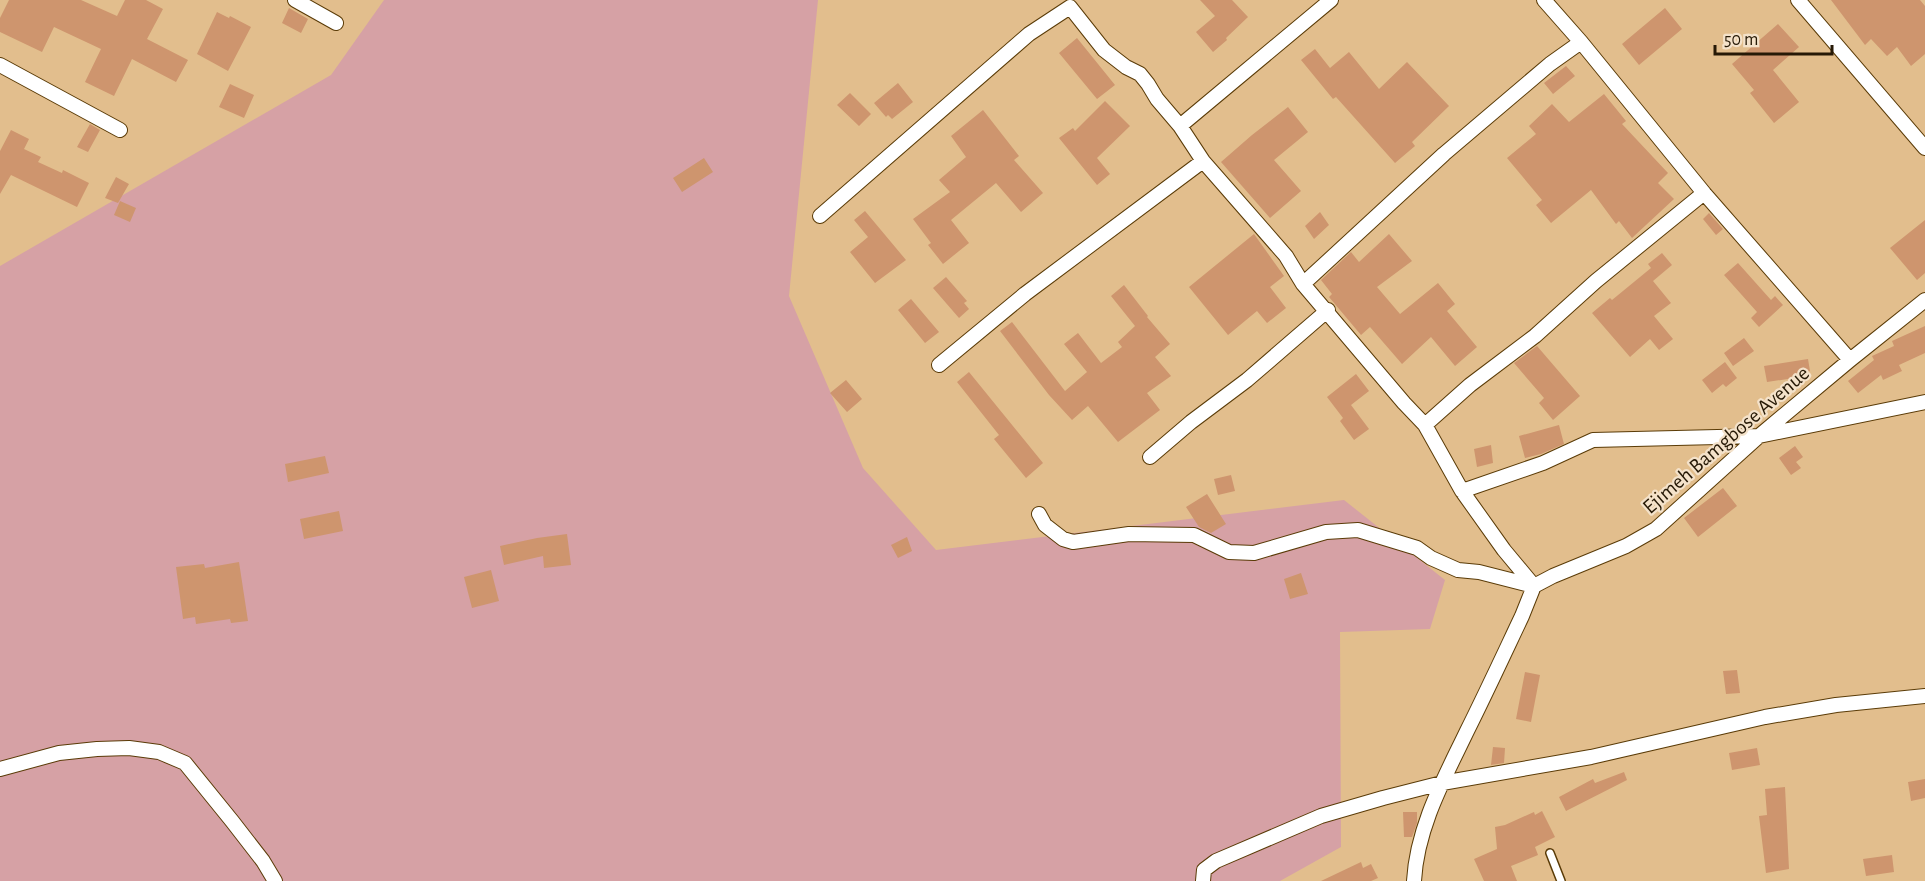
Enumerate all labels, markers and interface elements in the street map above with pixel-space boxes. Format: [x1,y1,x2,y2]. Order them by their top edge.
scale bar [1715,18,1832,56]
text: 50 m [1724,31,1758,49]
street label: Ejimeh Bamgbose Avenue [1639,362,1813,518]

